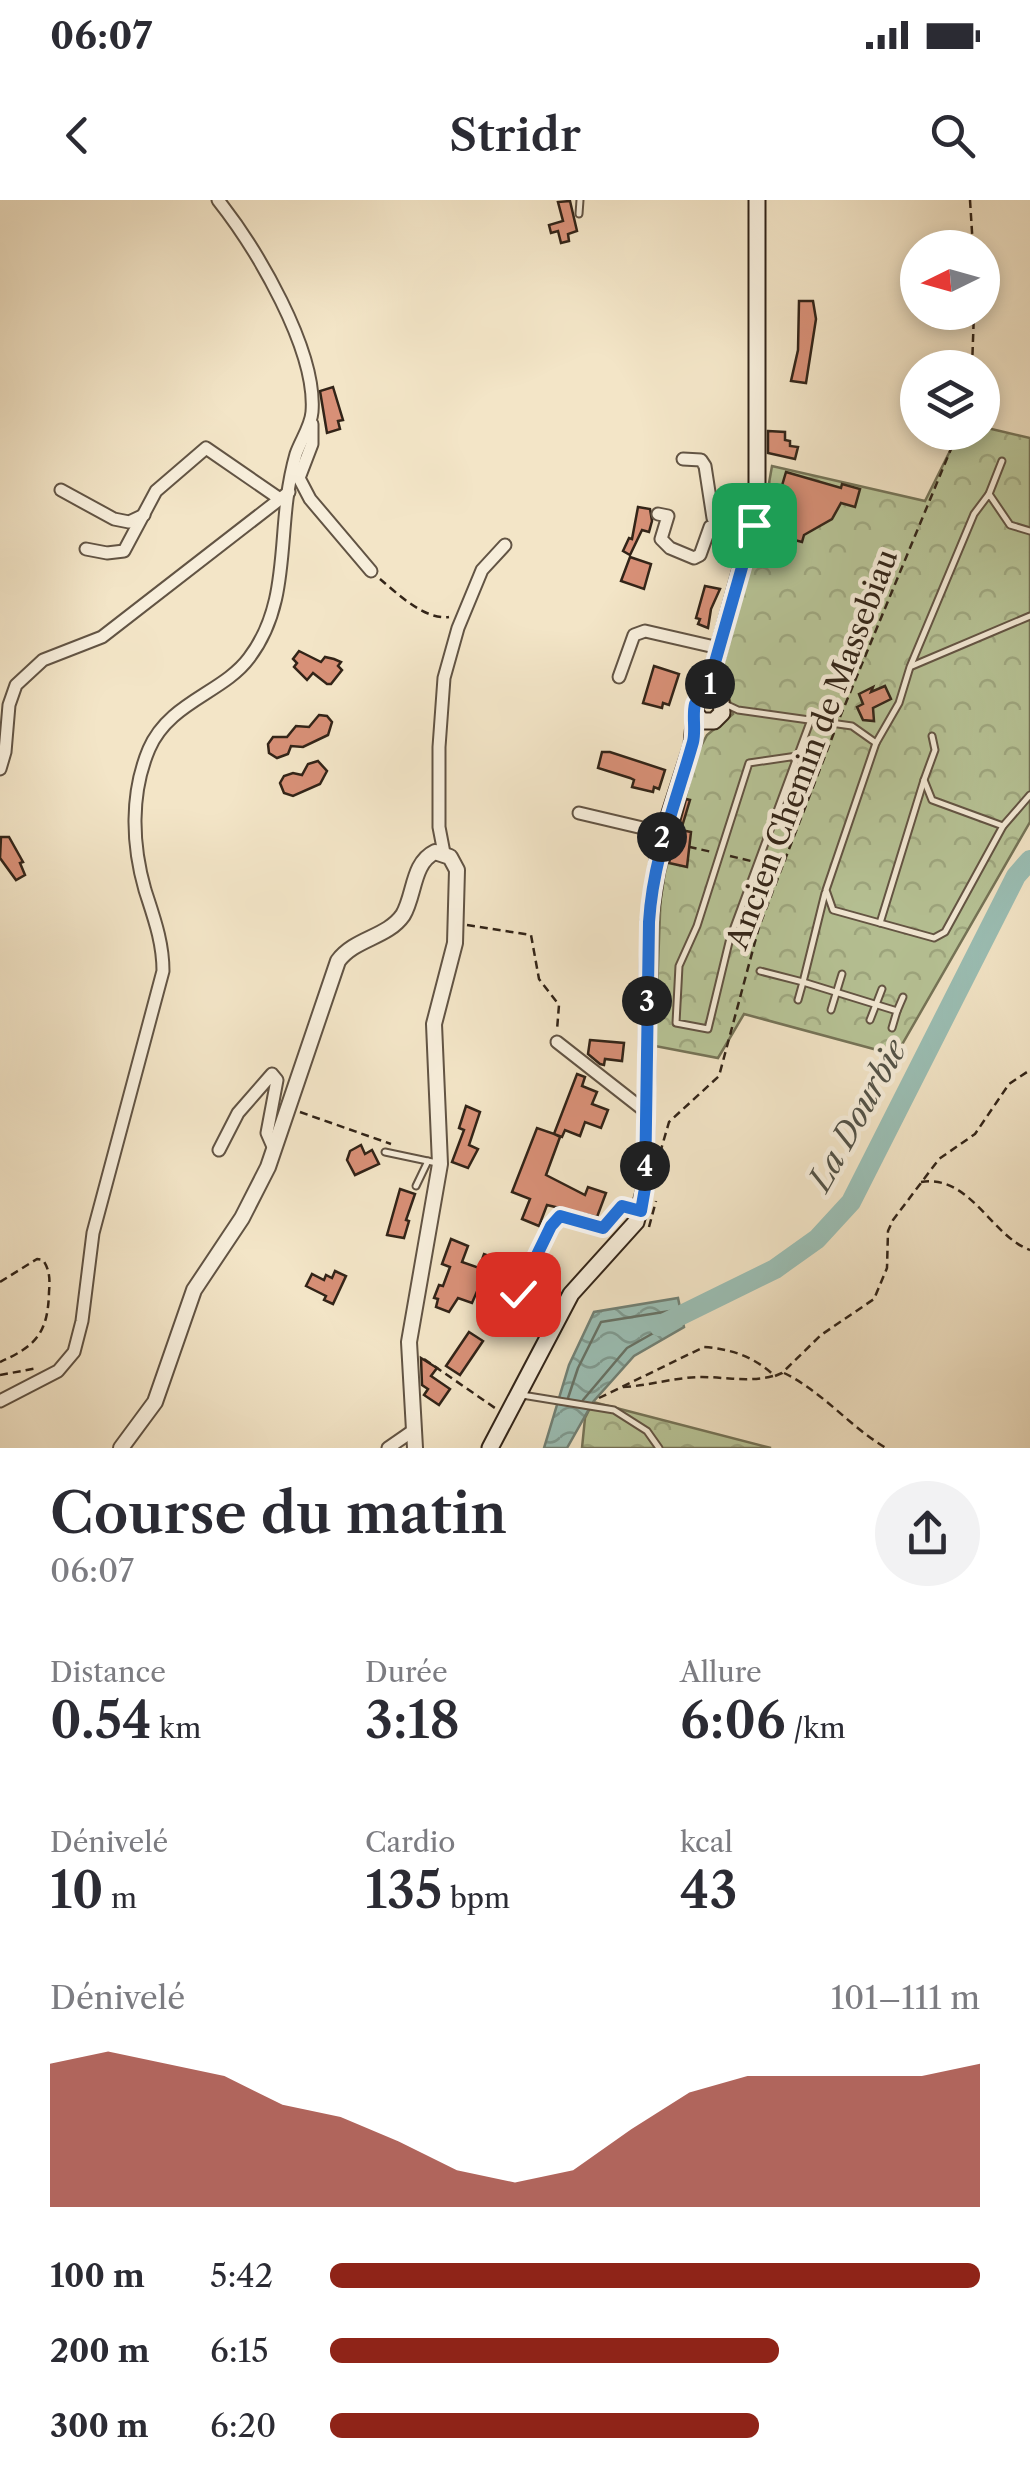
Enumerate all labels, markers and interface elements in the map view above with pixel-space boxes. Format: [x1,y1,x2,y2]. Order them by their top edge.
text: 06:07 [50,12,152,59]
text: Stridr [449,107,581,163]
icon: back [50,108,105,163]
icon: search [925,108,980,163]
north arrow [900,230,1000,330]
map controls [900,230,1000,450]
button: layers [900,350,1000,450]
pin [712,483,797,568]
icon: arrive [727,498,782,553]
street label: Ancien Chemin de Massebiau [718,544,906,955]
pin: 1 [685,659,735,709]
text: 1 [704,667,716,701]
pin: 2 [637,812,687,862]
text: 2 [654,820,670,854]
pin: 3 [622,976,672,1026]
text: 3 [639,984,655,1018]
water label: La Dourbie [798,1031,915,1200]
pin: 4 [620,1141,670,1191]
text: 4 [637,1149,653,1183]
pin [476,1252,561,1337]
icon: check [491,1267,546,1322]
text: Course du matin [50,1480,507,1547]
button: share [875,1481,980,1586]
text: 06:07 [50,1551,134,1590]
text: Distance [50,1655,166,1689]
text: Durée [365,1655,448,1689]
text: Allure [680,1655,762,1689]
text: 0.54 [50,1689,152,1751]
text: 3:18 [365,1689,460,1751]
text: 6:06 [680,1689,786,1751]
text: km [152,1711,201,1745]
text: /km [786,1711,846,1745]
text: Dénivelé [50,1825,168,1859]
text: Cardio [365,1825,456,1859]
text: kcal [680,1825,733,1859]
text: 10 [50,1859,104,1921]
text: 135 [365,1859,442,1921]
text: 43 [680,1859,737,1921]
text: m [104,1881,137,1915]
text: bpm [442,1881,510,1915]
text: Dénivelé [50,1978,185,2017]
text: 101–111 m [831,1978,980,2017]
text: 100 m [50,2256,145,2295]
text: 5:42 [210,2256,273,2295]
text: 200 m [50,2331,150,2370]
text: 6:15 [210,2331,269,2370]
text: 300 m [50,2406,149,2445]
text: 6:20 [210,2406,276,2445]

